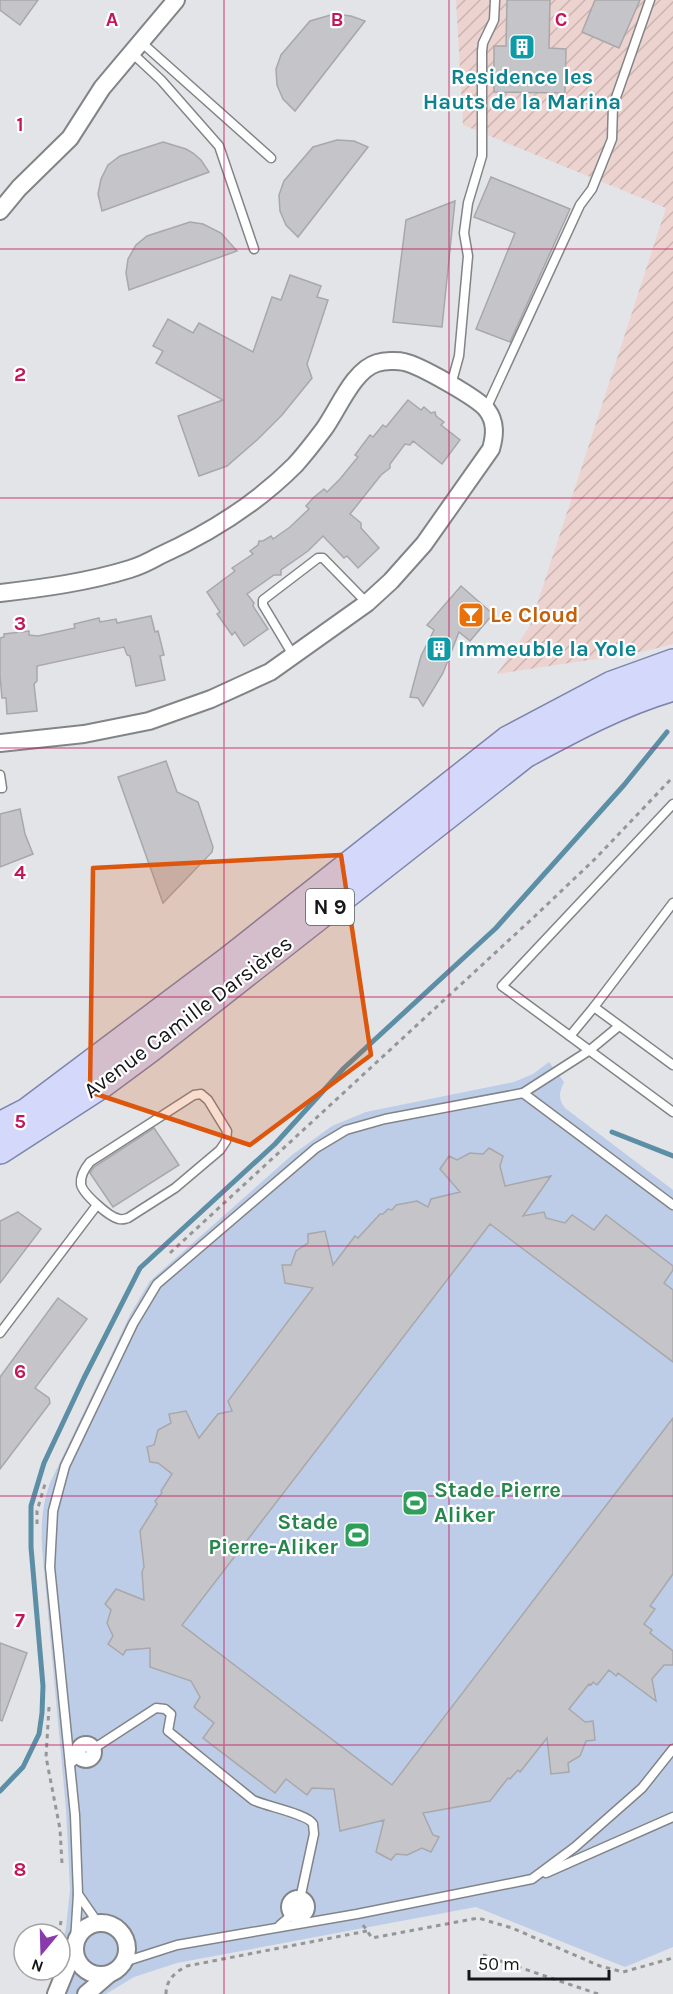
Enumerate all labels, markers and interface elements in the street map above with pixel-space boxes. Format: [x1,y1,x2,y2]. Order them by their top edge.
text: A [106,8,119,31]
text: B [331,8,343,31]
text: C [555,8,567,31]
building icon: Residence les Hauts de la Marina [507,32,537,62]
place label: Residence les Hauts de la Marina [423,64,621,115]
text: 1 [16,113,24,136]
text: 2 [14,363,26,386]
bar icon: Le Cloud [456,600,486,630]
place label: Le Cloud [490,602,578,628]
text: 3 [14,612,26,635]
building icon: Immeuble la Yole [424,634,454,664]
place label: Immeuble la Yole [458,636,636,662]
text: 4 [14,861,26,884]
road number: N 9 [306,889,354,925]
street label: Avenue Camille Darsières [79,930,297,1104]
text: 5 [14,1110,26,1133]
text: 6 [14,1360,26,1383]
place label: Stade Pierre Aliker [434,1477,561,1528]
sports icon: Stade Pierre Aliker [400,1488,430,1518]
place label: Stade Pierre-Aliker [208,1509,338,1560]
sports icon: Stade Pierre-Aliker [342,1520,372,1550]
text: 7 [15,1609,25,1632]
text: 8 [14,1858,26,1881]
north arrow [12,1922,72,1982]
scale bar [469,1943,608,1981]
text: 50 m [478,1953,520,1975]
text: N [29,1955,46,1977]

